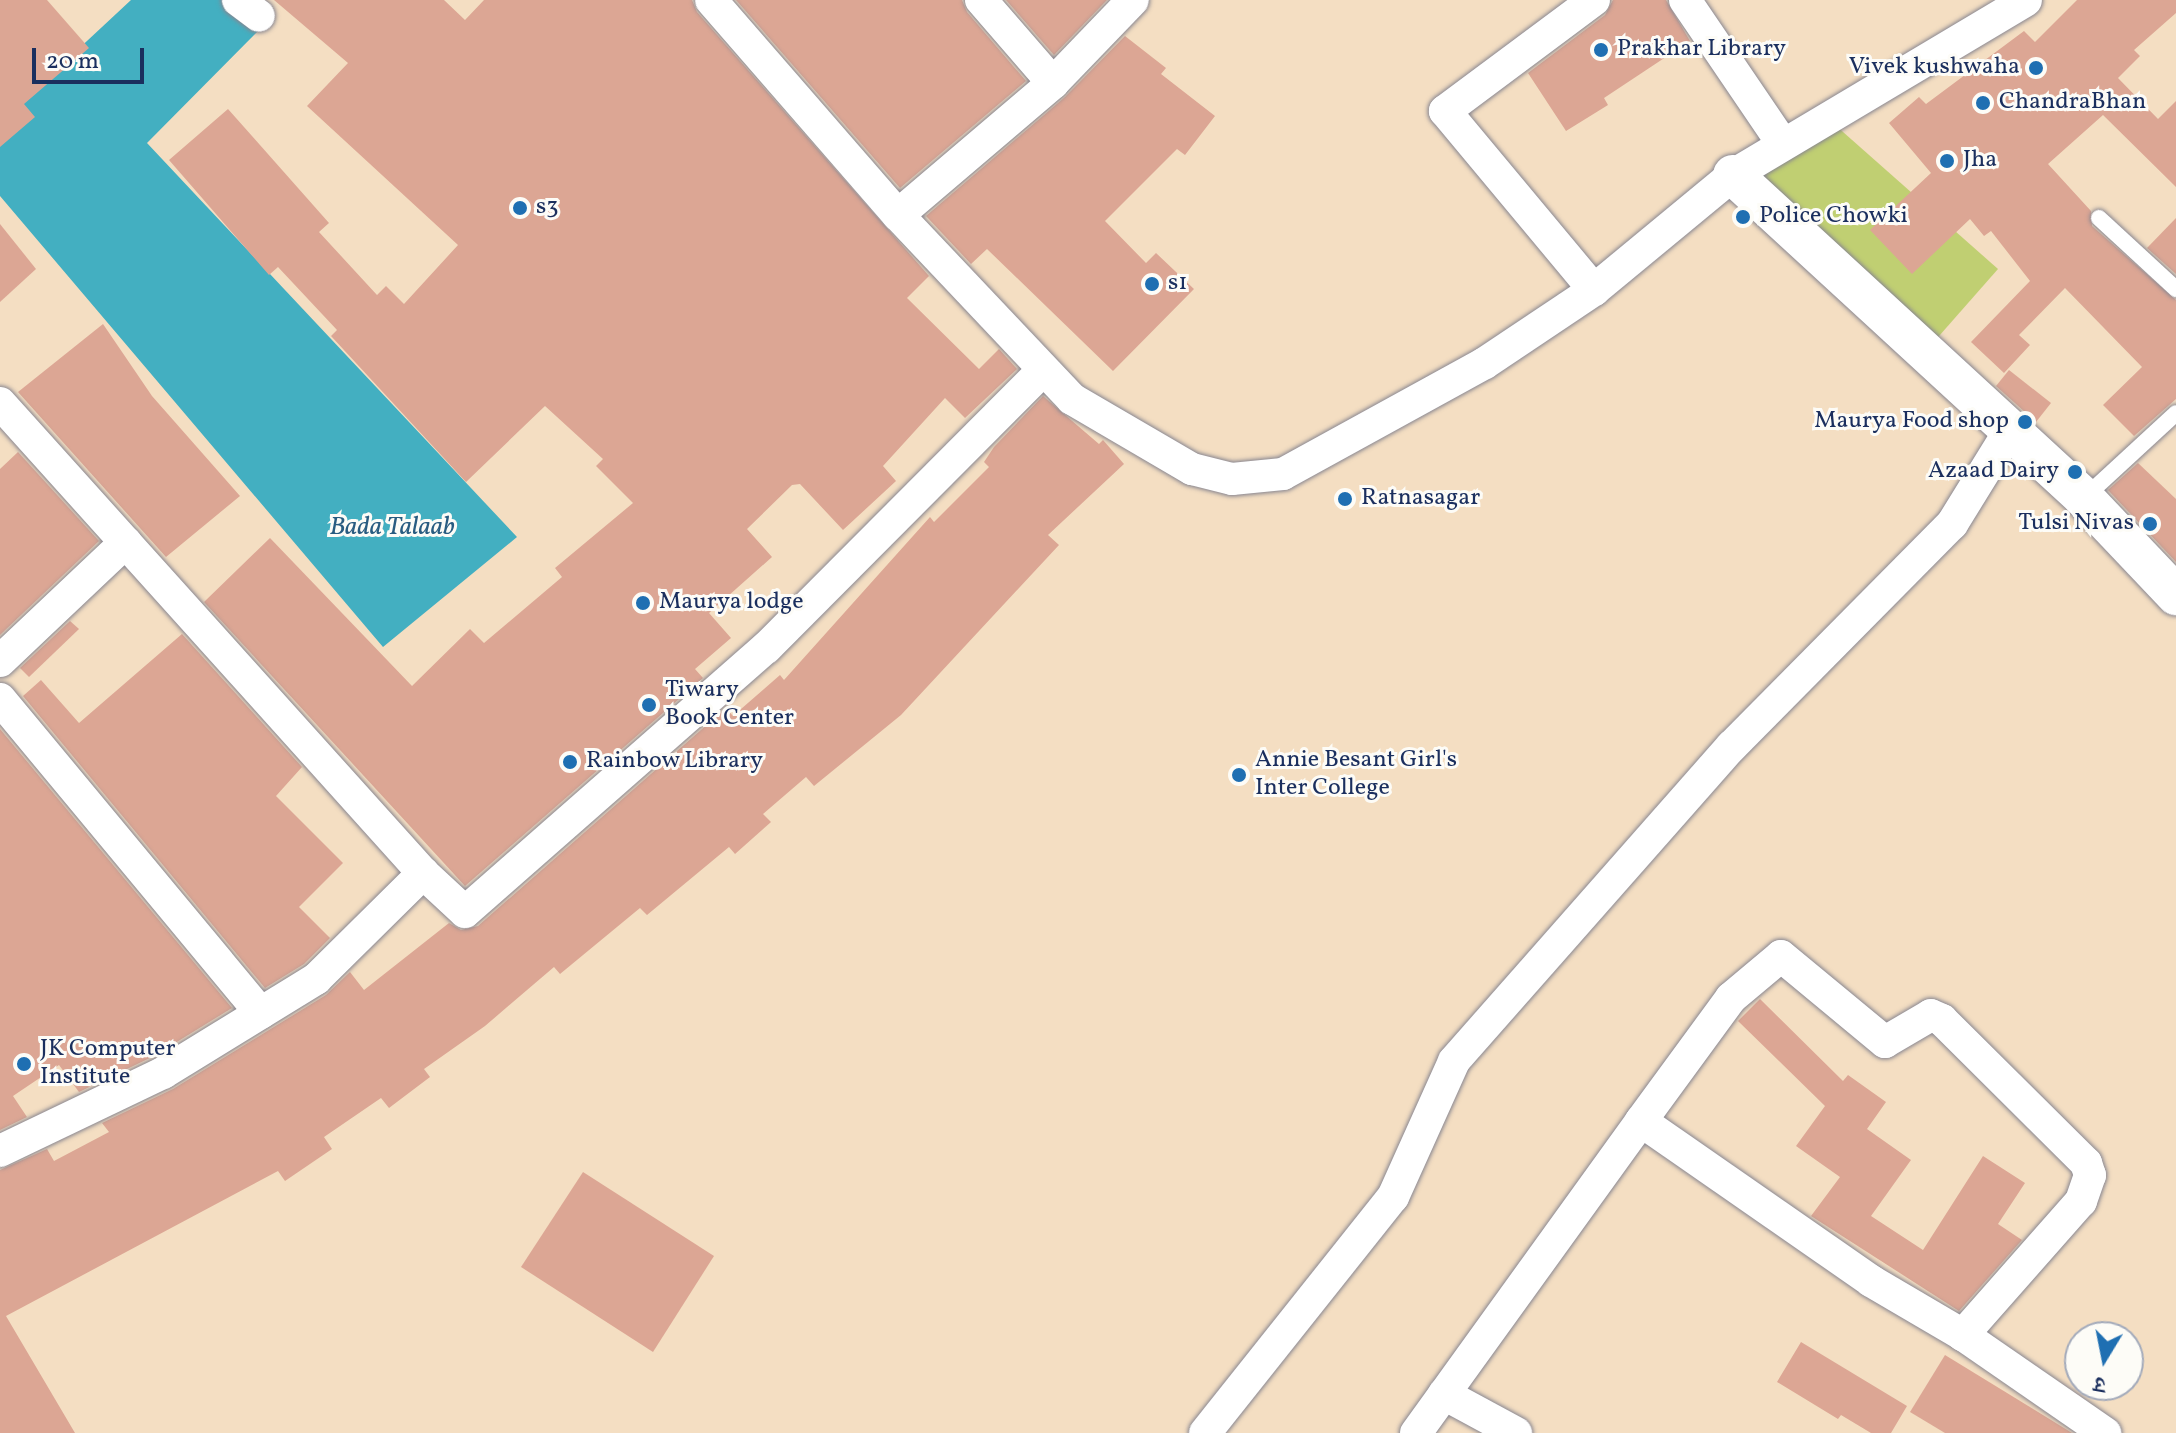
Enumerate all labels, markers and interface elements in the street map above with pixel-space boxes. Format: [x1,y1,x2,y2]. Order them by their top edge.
scale bar [36,32,148,82]
place label: Prakhar Library [1617,36,1786,64]
marker: Prakhar Library [1592,41,1610,59]
text: 20 m [46,45,99,79]
place label: Vivek kushwaha [1849,54,2020,82]
marker: Vivek kushwaha [2027,59,2045,77]
place label: ChandraBhan [1999,89,2146,117]
marker: ChandraBhan [1974,94,1992,112]
place label: Jha [1963,147,1997,175]
marker: Jha [1938,152,1956,170]
place label: s3 [536,194,559,222]
marker: s3 [511,199,529,217]
place label: Police Chowki [1759,203,1908,231]
marker: Police Chowki [1734,208,1752,226]
place label: s1 [1168,270,1188,298]
marker: s1 [1143,275,1161,293]
place label: Maurya Food shop [1814,408,2009,436]
marker: Maurya Food shop [2016,413,2034,431]
place label: Azaad Dairy [1928,458,2059,486]
marker: Azaad Dairy [2066,463,2084,481]
place label: Ratnasagar [1361,485,1480,513]
marker: Ratnasagar [1336,490,1354,508]
place label: Tulsi Nivas [2018,510,2134,538]
water label: Bada Talaab [329,512,455,544]
marker: Tulsi Nivas [2141,515,2159,533]
place label: Maurya lodge [659,589,804,617]
marker: Maurya lodge [634,594,652,612]
place label: Tiwary Book Center [665,677,794,733]
marker: Tiwary Book Center [640,696,658,714]
place label: Annie Besant Girl's Inter College [1255,747,1457,803]
place label: Rainbow Library [586,748,764,776]
marker: Rainbow Library [561,753,579,771]
marker: Annie Besant Girl's Inter College [1230,766,1248,784]
place label: JK Computer Institute [40,1036,176,1092]
marker: JK Computer Institute [15,1055,33,1073]
north arrow [2064,1321,2144,1401]
text: उ [2092,1367,2108,1399]

